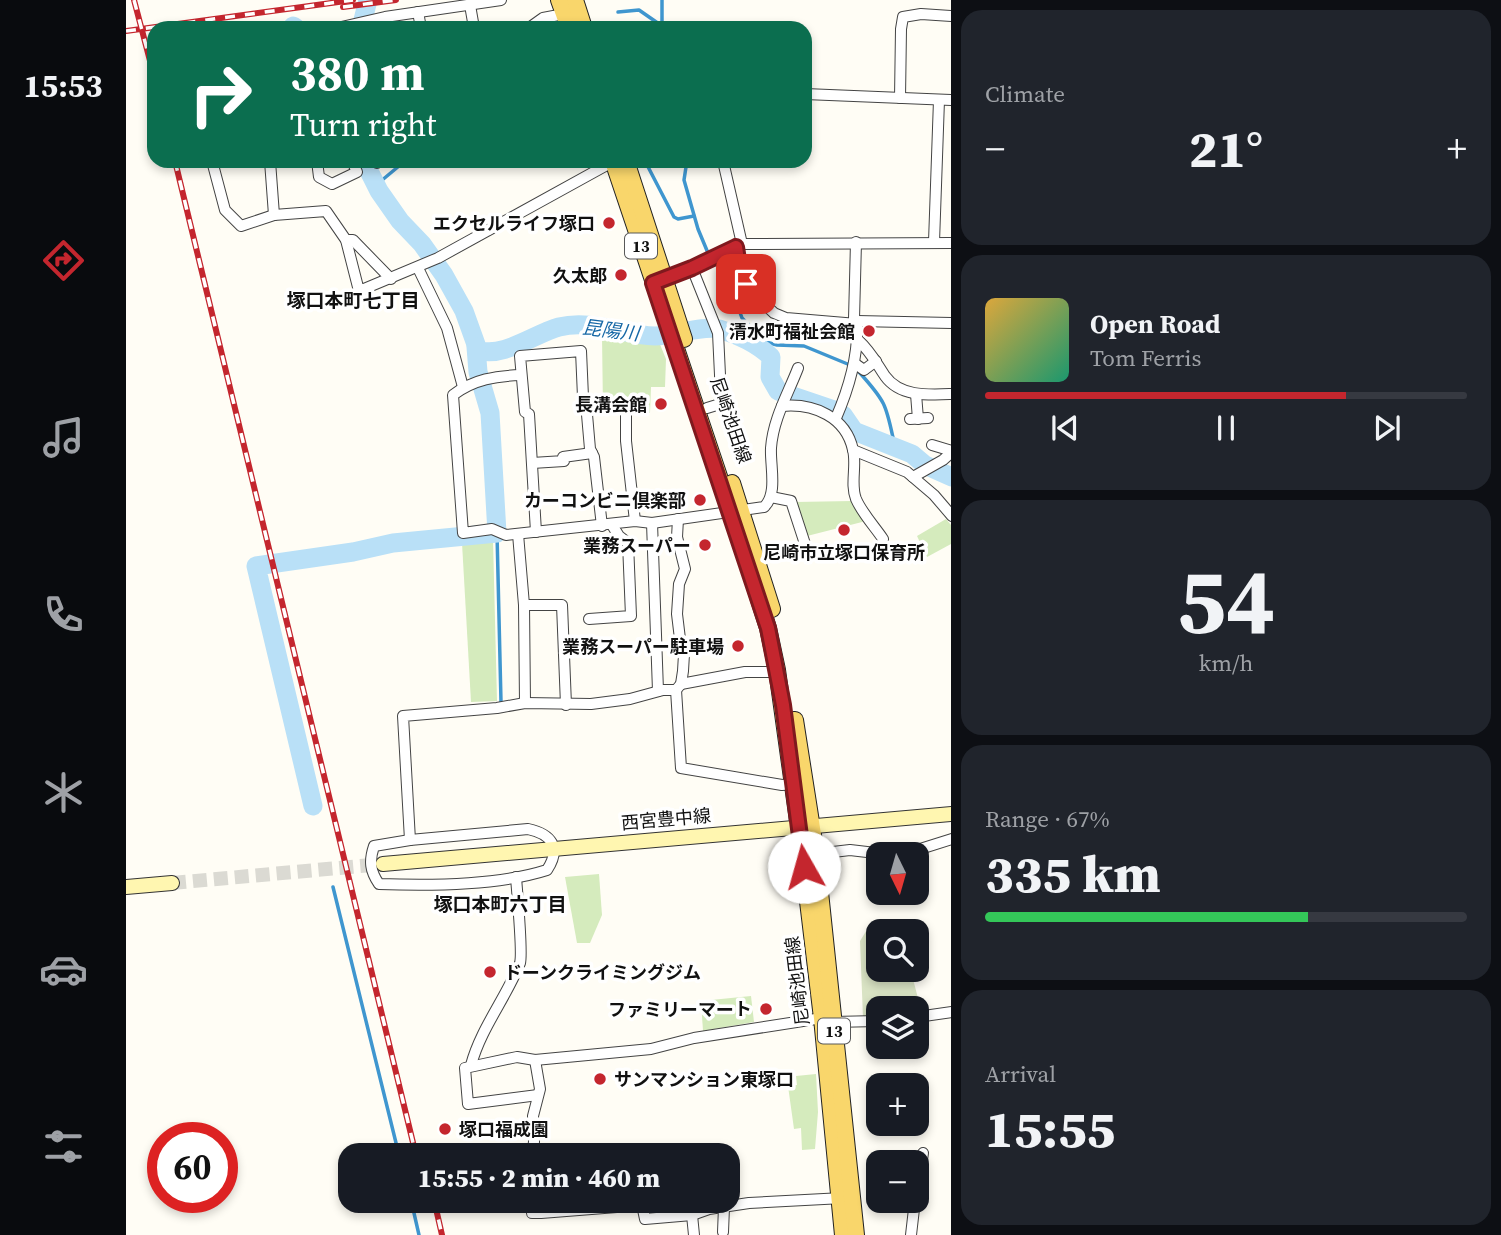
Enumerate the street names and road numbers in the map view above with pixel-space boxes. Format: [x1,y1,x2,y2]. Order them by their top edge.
road number: 13 [625,234,657,258]
street label: 尼崎池田線 [705,373,757,467]
street label: 西宮豊中線 [620,803,712,835]
street label: 尼崎池田線 [779,935,815,1027]
road number: 13 [818,1018,850,1044]

